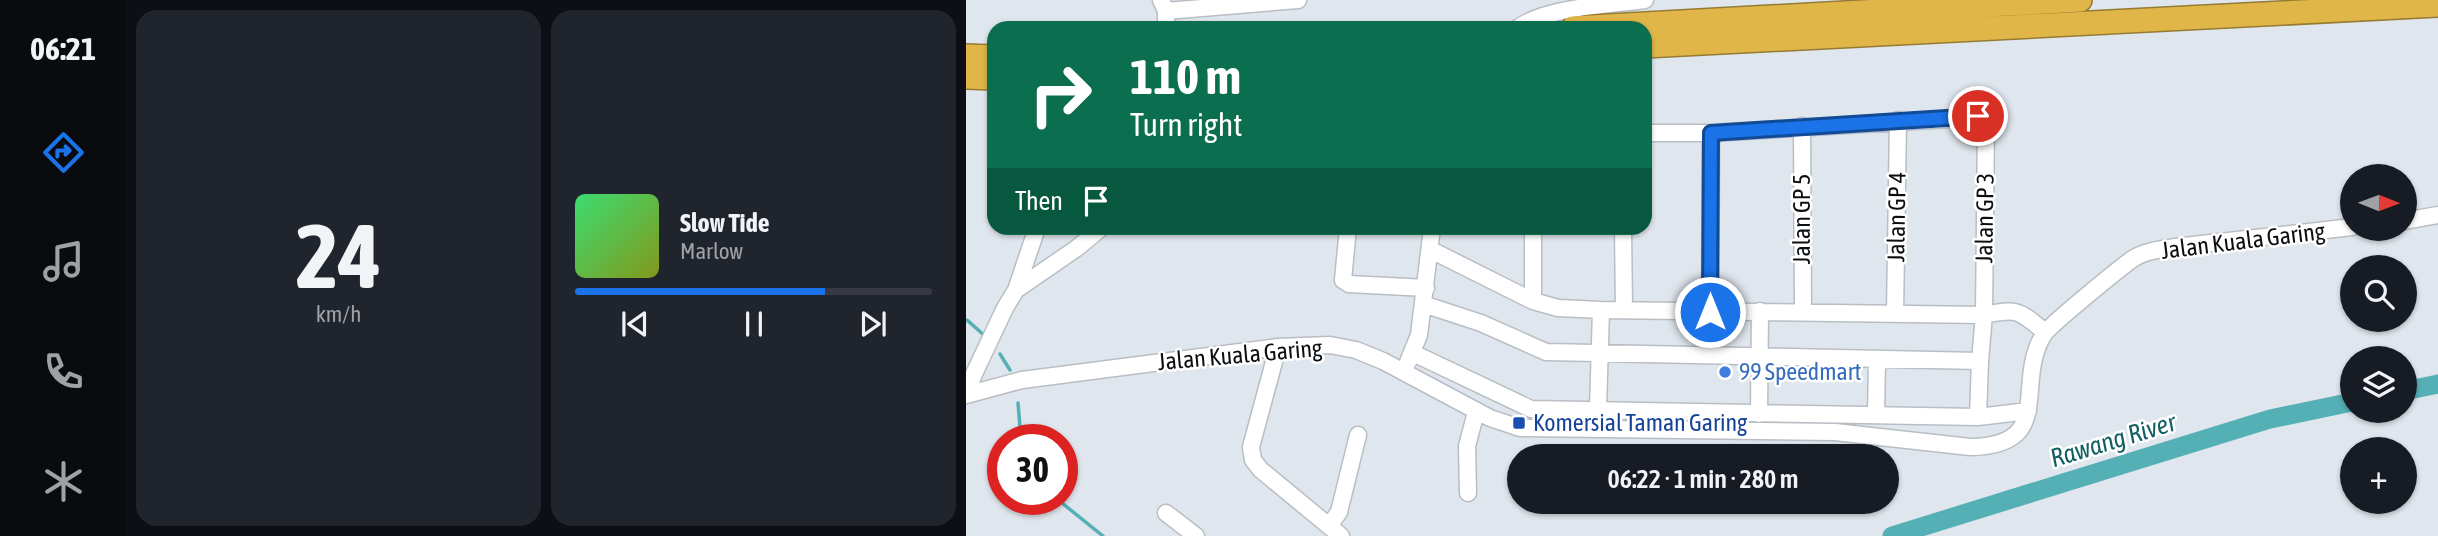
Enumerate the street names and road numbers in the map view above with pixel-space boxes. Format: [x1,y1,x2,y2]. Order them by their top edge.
street label: Jalan GP 4 [1882,172,1911,262]
street label: Jalan GP 3 [1970,173,1999,263]
street label: Jalan GP 5 [1788,174,1815,264]
street label: Jalan Kuala Garing [2160,217,2327,264]
street label: Jalan Kuala Garing [1157,334,1324,375]

